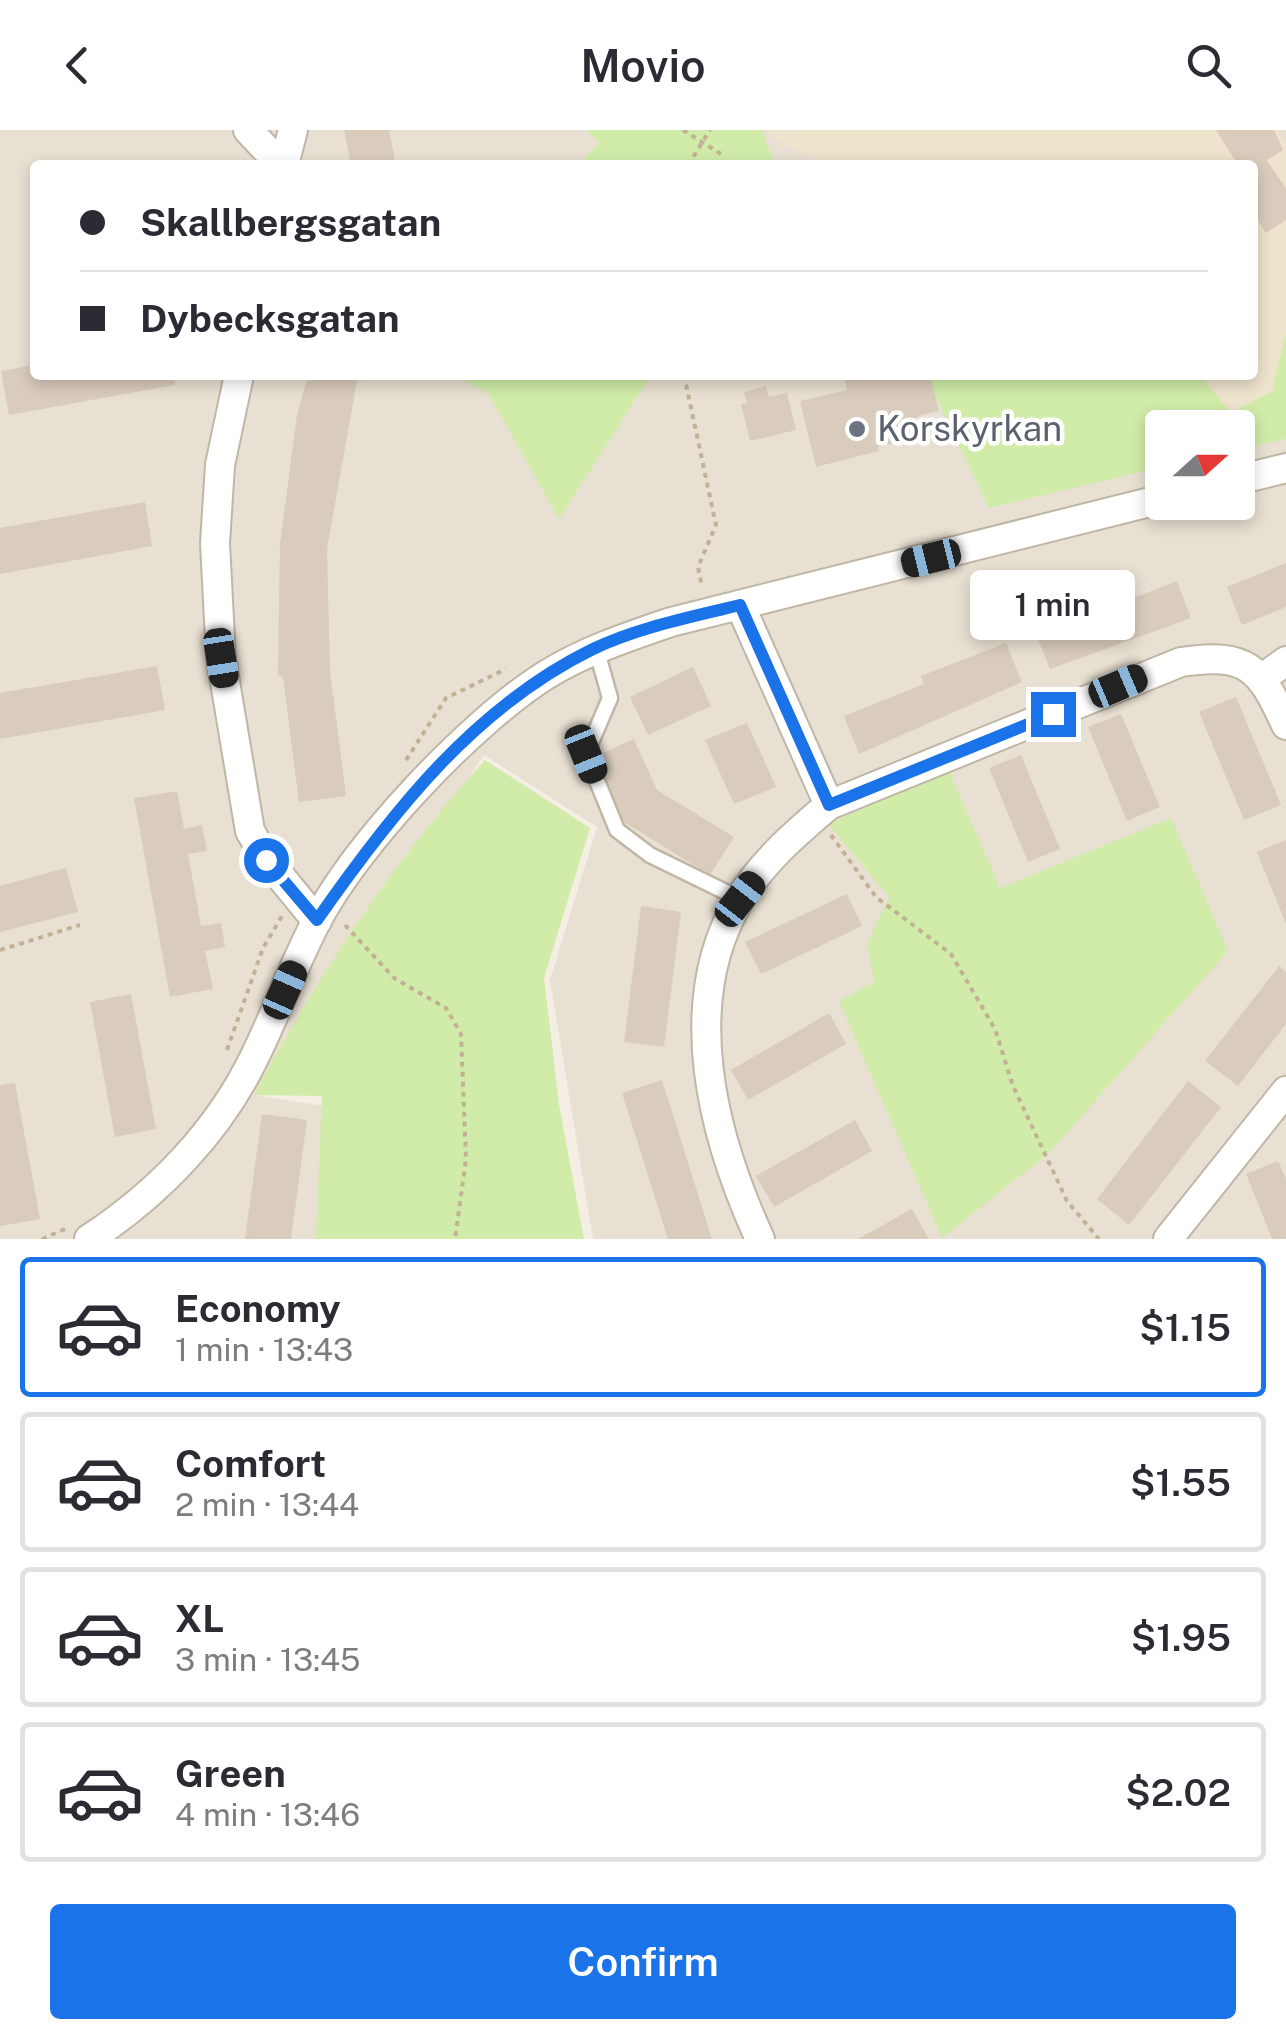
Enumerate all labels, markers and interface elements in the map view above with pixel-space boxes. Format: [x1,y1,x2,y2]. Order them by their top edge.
icon: back [50,38,105,93]
icon: search [1181,38,1236,93]
text: Movio [580,39,706,92]
text: Skallbergsgatan [140,200,441,245]
text: Dybecksgatan [140,296,400,341]
place label: Korskyrkan [877,408,1062,449]
north arrow [1145,410,1255,520]
map controls [1145,410,1255,520]
marker: Korskyrkan [846,418,868,440]
car [898,536,964,580]
callout: 1 min [970,569,1136,639]
text: 1 min [1014,586,1091,623]
car [201,626,241,690]
car [1085,660,1151,712]
route end [1031,692,1076,737]
car [561,721,611,787]
route start [244,838,289,883]
car [710,866,770,932]
car [259,956,311,1024]
icon: car [55,1282,145,1372]
text: Economy [175,1286,341,1331]
text: $1.15 [1139,1305,1231,1350]
text: 1 min · 13:43 [175,1331,353,1368]
icon: car [55,1437,145,1527]
text: Comfort [175,1441,326,1486]
text: $1.55 [1130,1460,1231,1505]
text: 2 min · 13:44 [175,1486,359,1523]
icon: car [55,1592,145,1682]
text: XL [175,1596,224,1641]
text: $1.95 [1131,1615,1231,1660]
text: 3 min · 13:45 [175,1641,360,1678]
icon: car [55,1747,145,1837]
text: Green [175,1751,286,1796]
text: $2.02 [1125,1770,1231,1815]
text: 4 min · 13:46 [175,1796,360,1833]
button: Confirm [50,1904,1236,2019]

